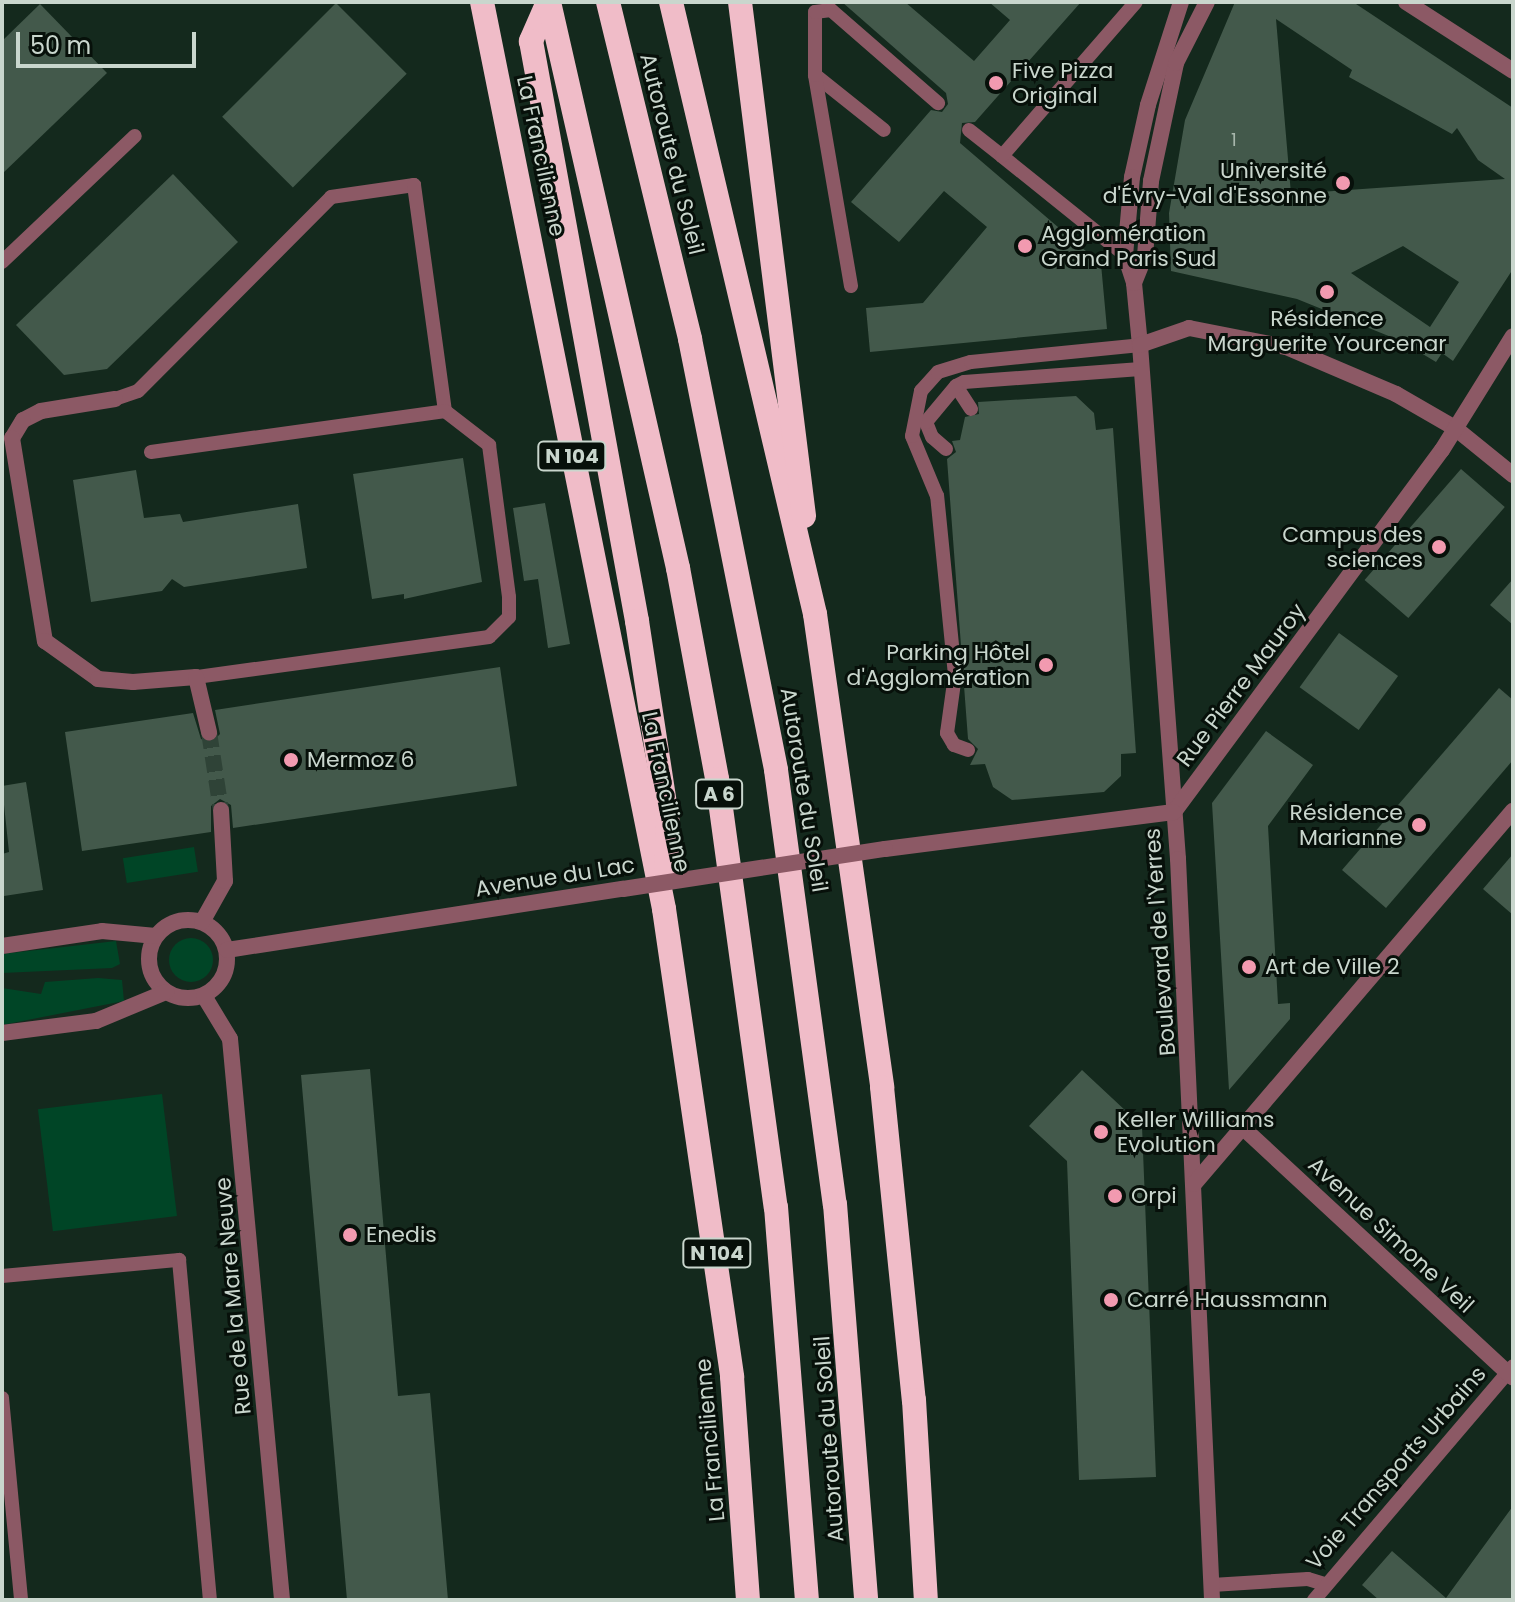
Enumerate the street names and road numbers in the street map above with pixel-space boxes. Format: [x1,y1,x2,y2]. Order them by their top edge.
street label: Autoroute du Soleil [634,51,710,257]
street label: La Francilienne [511,73,571,239]
road number: N 104 [536,440,608,472]
street label: Rue Pierre Mauroy [1171,598,1311,772]
street label: Autoroute du Soleil [775,686,833,894]
street label: La Francilienne [636,709,696,875]
road number: A 6 [695,778,743,810]
street label: Boulevard de l'Yerres [1139,827,1181,1057]
street label: Avenue du Lac [473,851,637,903]
street label: Avenue Simone Veil [1303,1152,1479,1318]
street label: Rue de la Mare Neuve [209,1176,257,1416]
road number: N 104 [681,1237,753,1269]
street label: Autoroute du Soleil [809,1335,849,1543]
street label: La Francilienne [690,1357,730,1523]
street label: Voie Transports Urbains [1301,1361,1491,1575]

